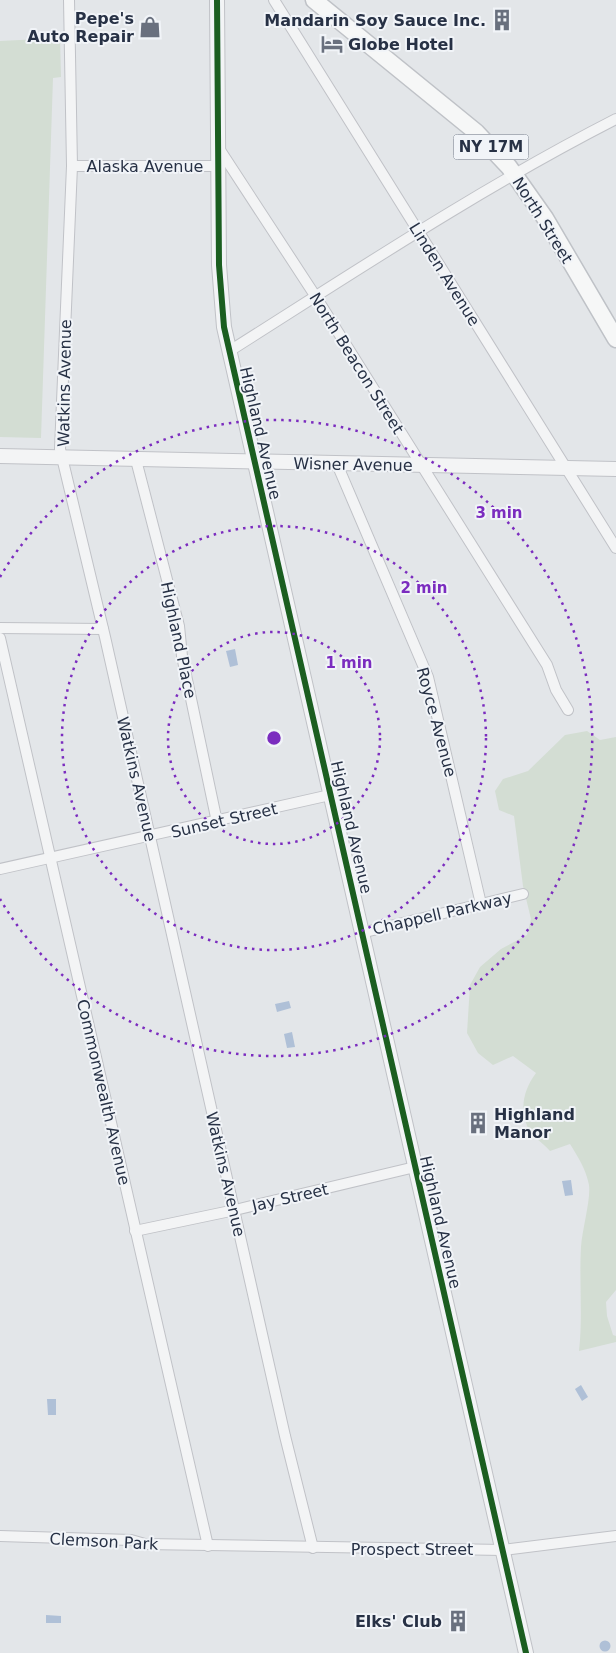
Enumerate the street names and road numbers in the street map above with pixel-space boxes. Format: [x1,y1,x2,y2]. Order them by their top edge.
road number: NY 17M [454,134,528,160]
street label: Alaska Avenue [87,157,203,176]
street label: North Street [508,173,577,267]
street label: Linden Avenue [405,219,484,329]
street label: North Beacon Street [305,289,408,437]
street label: Watkins Avenue [54,319,75,447]
street label: Highland Avenue [236,365,285,501]
street label: Wisner Avenue [293,454,413,475]
street label: Highland Place [157,580,200,700]
street label: Royce Avenue [413,665,460,779]
street label: Watkins Avenue [113,715,160,843]
street label: Highland Avenue [327,759,376,895]
street label: Sunset Street [169,799,279,842]
street label: Chappell Parkway [371,888,514,939]
street label: Commonwealth Avenue [73,997,134,1187]
street label: Watkins Avenue [202,1110,249,1238]
street label: Highland Avenue [416,1154,465,1290]
street label: Jay Street [249,1179,330,1216]
street label: Clemson Park [49,1529,160,1554]
street label: Prospect Street [351,1540,473,1559]

